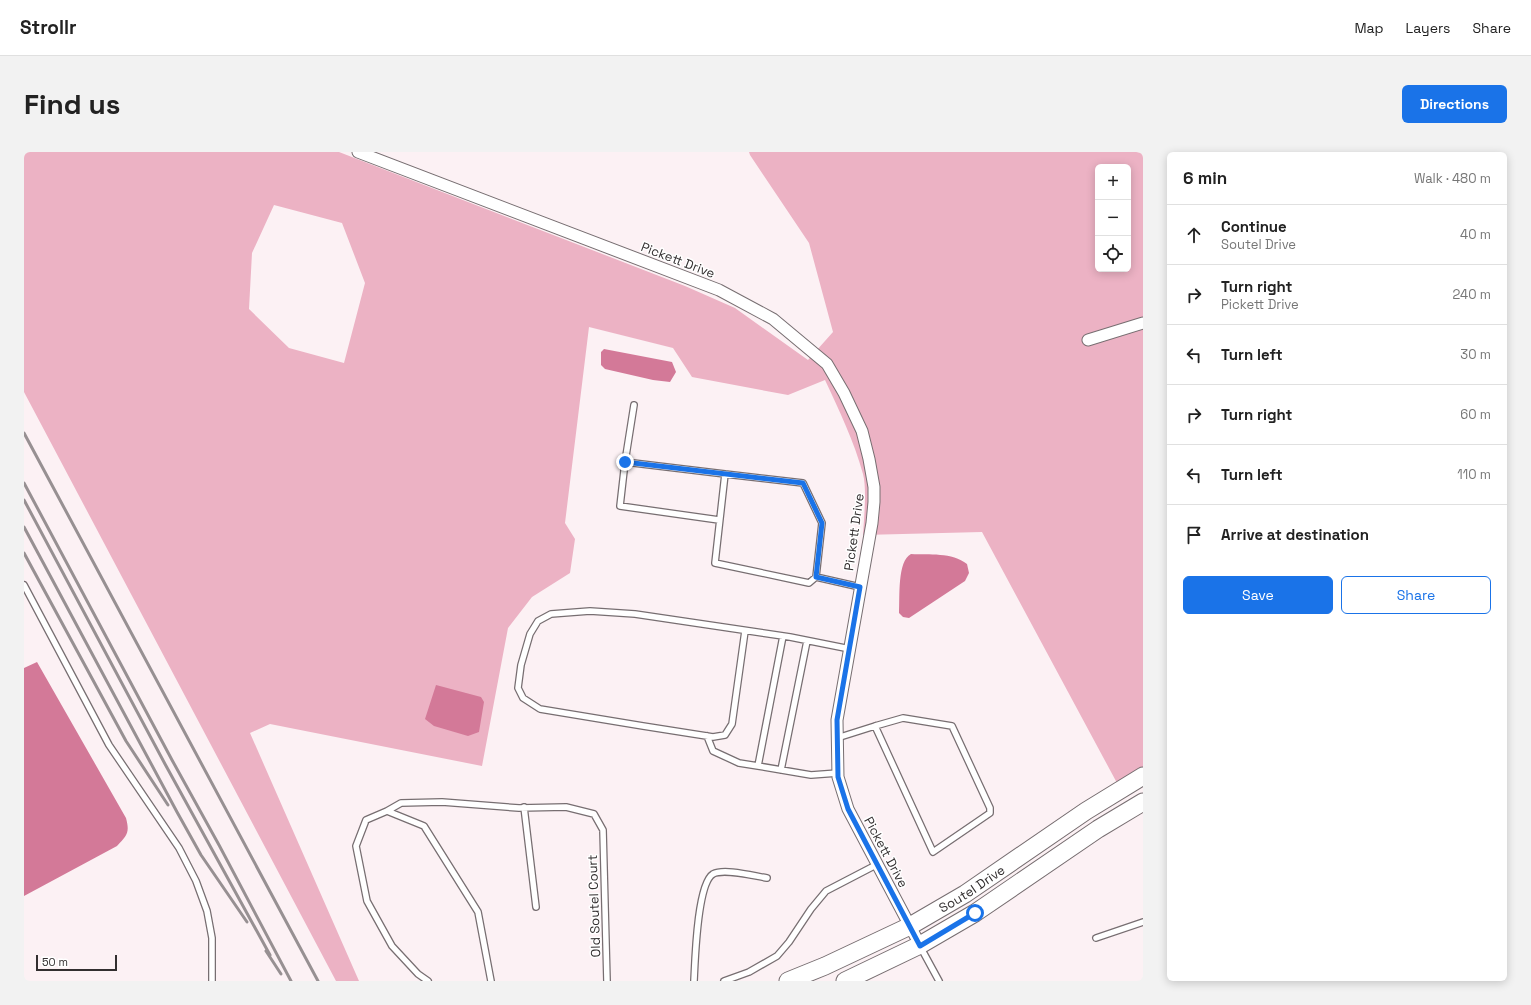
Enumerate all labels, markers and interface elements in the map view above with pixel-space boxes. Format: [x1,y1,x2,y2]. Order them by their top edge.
text: Strollr [20,15,77,40]
text: Map [1354,19,1384,37]
text: Layers [1406,19,1450,37]
text: Share [1472,19,1511,37]
button: Directions [1402,85,1507,123]
text: Find us [24,86,121,122]
map controls [1095,164,1131,272]
button: + [1095,164,1131,200]
text: 6 min [1183,167,1227,189]
text: Walk · 480 m [1414,170,1491,187]
button: − [1095,200,1131,236]
text: Continue [1221,217,1287,236]
icon: ahead [1183,224,1205,246]
text: 40 m [1460,226,1491,243]
button: locate [1095,236,1131,272]
text: Soutel Drive [1221,236,1296,253]
street label: Pickett Drive [639,238,717,282]
text: Turn right [1221,277,1292,296]
icon: right [1183,284,1205,306]
text: 240 m [1453,286,1491,303]
text: Pickett Drive [1221,296,1299,313]
icon: left [1183,344,1205,366]
text: Turn left [1221,345,1283,364]
text: 30 m [1460,346,1491,363]
icon: right [1183,404,1205,426]
text: Turn right [1221,405,1292,424]
text: 60 m [1460,406,1491,423]
route end [616,453,634,471]
icon: left [1183,464,1205,486]
text: Turn left [1221,465,1283,484]
text: 110 m [1457,466,1491,483]
street label: Pickett Drive [840,492,868,572]
icon: arrive [1183,524,1205,546]
text: Arrive at destination [1221,525,1369,544]
button: Save [1183,576,1333,614]
button: Share [1341,576,1491,614]
street label: Pickett Drive [860,814,912,890]
street label: Old Soutel Court [584,854,604,958]
street label: Soutel Drive [936,861,1008,916]
route start [966,904,984,922]
scale bar [36,953,117,972]
text: 50 m [42,955,68,969]

